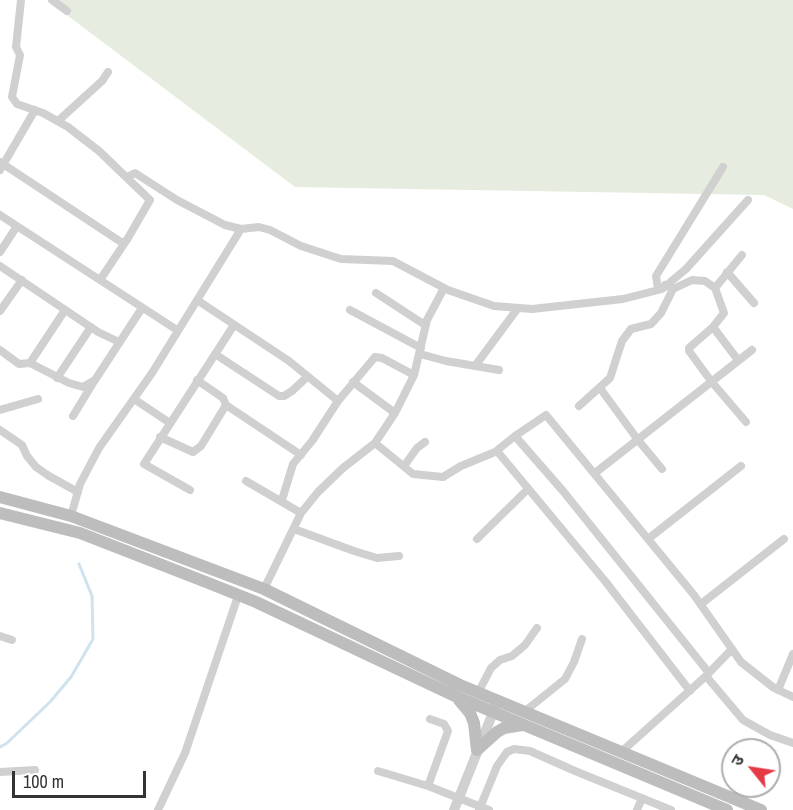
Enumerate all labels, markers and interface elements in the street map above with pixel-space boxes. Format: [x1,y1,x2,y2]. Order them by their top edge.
north arrow [721,738,781,798]
text: उ [725,750,749,770]
scale bar [15,759,148,797]
text: 100 m [23,769,64,794]

